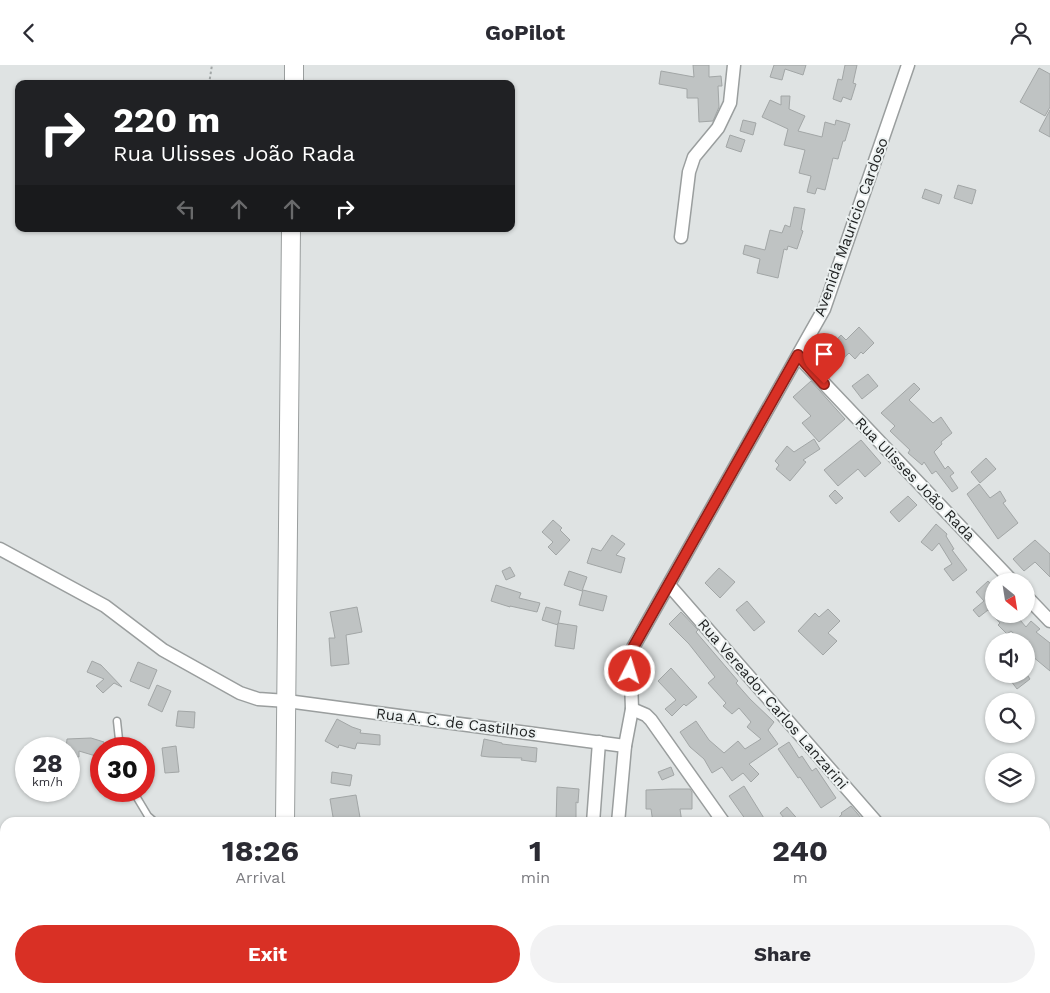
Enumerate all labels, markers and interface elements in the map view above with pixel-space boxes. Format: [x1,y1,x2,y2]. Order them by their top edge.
icon: back [15,19,43,47]
icon: person [1007,19,1035,47]
text: GoPilot [485,20,565,45]
text: 220 m [113,99,220,141]
icon: right [30,100,95,165]
street label: Avenida Maurício Cardoso [810,135,892,319]
text: Rua Ulisses João Rada [113,141,355,166]
icon: left [172,195,200,223]
icon: ahead [225,195,253,223]
icon: ahead [278,195,306,223]
icon: right [331,195,359,223]
pin [803,333,845,384]
icon: arrive [810,340,838,368]
street label: Rua Ulisses João Rada [851,413,979,545]
north arrow [985,573,1035,623]
map controls [985,573,1035,803]
street label: Rua Vereador Carlos Lanzarini [694,615,852,793]
button: sound [985,633,1035,683]
position arrow [603,644,655,696]
button: search [985,693,1035,743]
street label: Rua A. C. de Castilhos [375,704,537,742]
speed limit sign: 30 [90,737,155,802]
text: 28 [32,749,63,778]
button: layers [985,753,1035,803]
text: km/h [32,775,63,789]
text: 18:26 [222,833,299,868]
text: 1 [529,833,542,868]
text: 240 [772,833,828,868]
text: Arrival [235,868,285,887]
text: min [521,868,550,887]
text: m [792,868,808,887]
button: Exit [15,925,520,983]
button: Share [530,925,1035,983]

